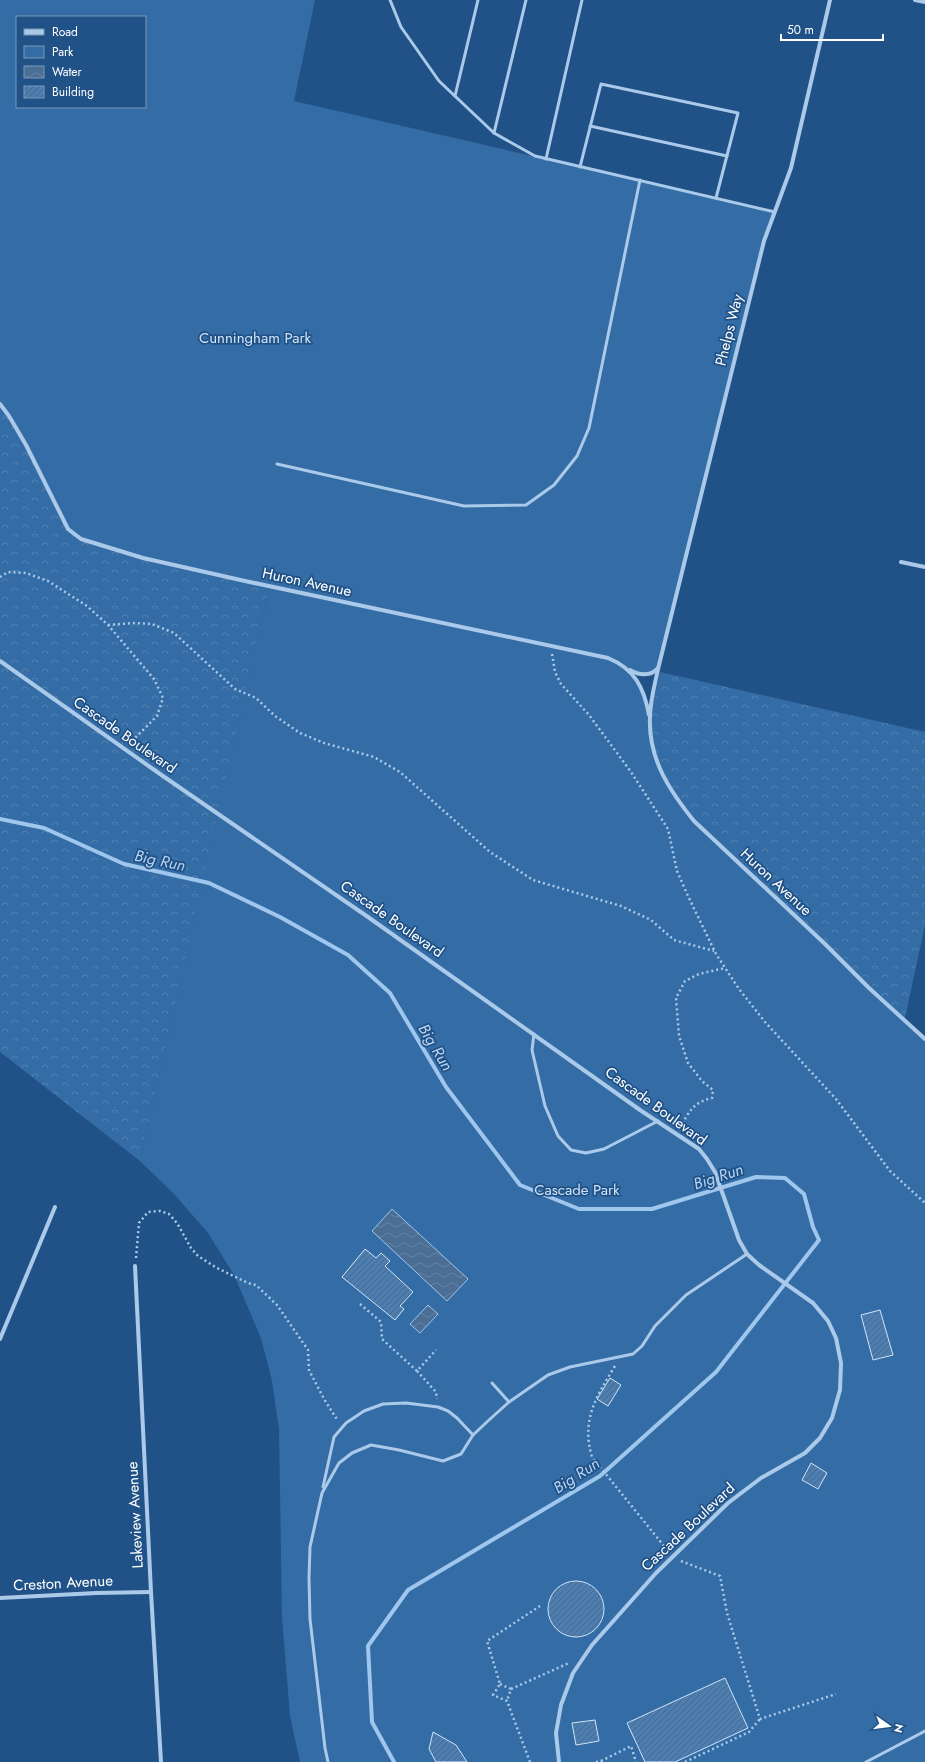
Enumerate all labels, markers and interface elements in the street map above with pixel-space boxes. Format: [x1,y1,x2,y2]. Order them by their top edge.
legend [16,16,146,108]
scale bar [781,16,883,42]
text: 50 m [787,21,814,39]
text: Road [52,23,78,41]
text: Park [52,43,74,61]
text: Water [52,63,83,81]
text: Building [52,83,94,101]
street label: Phelps Way [709,291,749,368]
park label: Cunningham Park [199,327,312,349]
street label: Huron Avenue [260,562,354,602]
street label: Cascade Boulevard [69,691,181,779]
street label: Huron Avenue [735,843,817,921]
water label: Big Run [132,844,187,877]
street label: Cascade Boulevard [336,875,448,963]
water label: Big Run [412,1019,459,1075]
street label: Cascade Boulevard [600,1061,712,1151]
water label: Big Run [690,1158,746,1195]
park label: Cascade Park [534,1179,620,1201]
water label: Big Run [548,1452,604,1499]
street label: Lakeview Avenue [121,1461,149,1569]
street label: Cascade Boulevard [636,1477,740,1577]
street label: Creston Avenue [13,1569,114,1597]
north arrow [869,1706,909,1746]
text: N [890,1722,908,1735]

